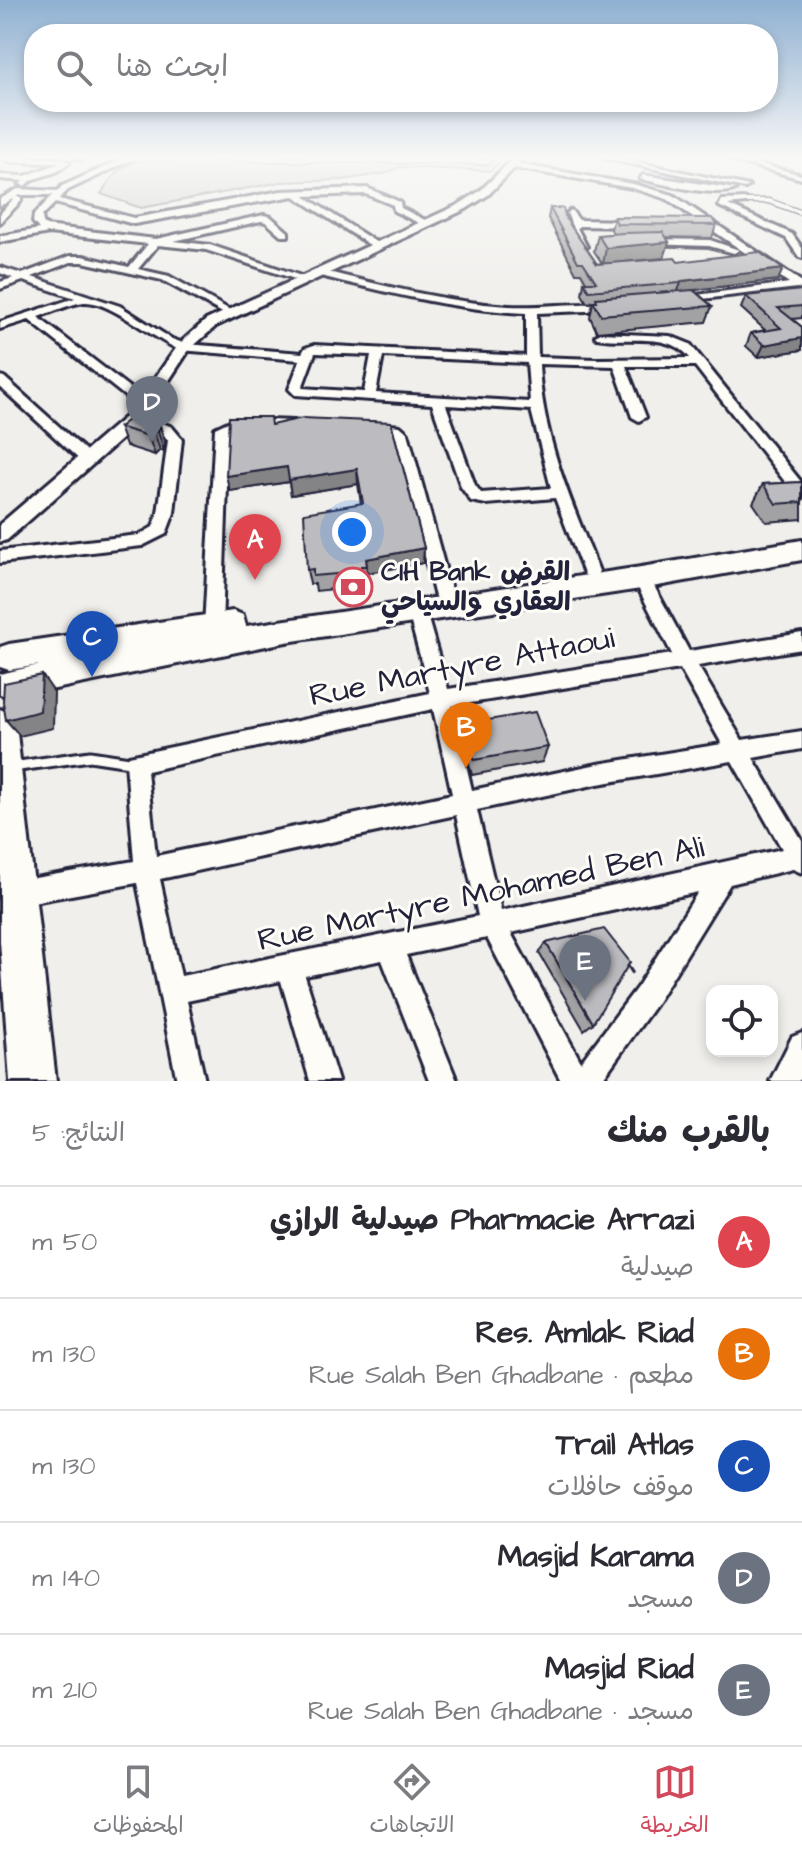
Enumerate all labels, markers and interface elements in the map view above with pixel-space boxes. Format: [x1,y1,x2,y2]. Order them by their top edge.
search box [24,24,778,112]
icon: search [52,46,96,90]
text: ابحث هنا [116,46,228,88]
pin: D [126,376,178,442]
your location [332,512,372,552]
pin: A [229,514,281,580]
place label: CIH Bank القرض العقاري والسياحي [381,554,571,625]
bank icon: CIH Bank القرض العقاري والسياحي [332,566,374,608]
pin: C [66,611,118,677]
street label: Rue Martyre Attaoui [306,615,618,719]
pin: B [440,702,492,768]
street label: Rue Martyre Mohamed Ben Ali [254,825,708,963]
pin: E [559,935,611,1001]
map controls [706,985,778,1057]
button: locate [706,985,778,1057]
text: بالقرب منك [607,1108,770,1156]
text: النتائج: 5 [32,1115,125,1151]
text: Pharmacie Arrazi صيدلية الرازي [270,1199,694,1241]
text: 50 m [32,1224,97,1260]
text: A [736,1224,752,1260]
text: صيدلية [621,1249,694,1285]
text: Res. Amlak Riad [476,1312,694,1354]
text: 130 m [32,1336,96,1372]
text: B [735,1336,753,1372]
text: مطعم · Rue Salah Ben Ghadbane [309,1357,694,1393]
text: Trail Atlas [556,1424,694,1466]
text: 130 m [32,1448,96,1484]
text: C [735,1448,753,1484]
text: موقف حافلات [547,1469,694,1505]
text: Masjid Karama [498,1536,694,1578]
text: 140 m [32,1560,100,1596]
text: D [736,1560,752,1596]
text: مسجد [627,1581,694,1617]
text: Masjid Riad [545,1648,694,1690]
text: 210 m [32,1672,97,1708]
text: E [736,1672,752,1708]
text: مسجد · Rue Salah Ben Ghadbane [308,1693,694,1729]
tab: المحفوظات [93,1760,184,1844]
tab: الاتجاهات [369,1760,454,1844]
tab: الخريطة [640,1760,709,1844]

